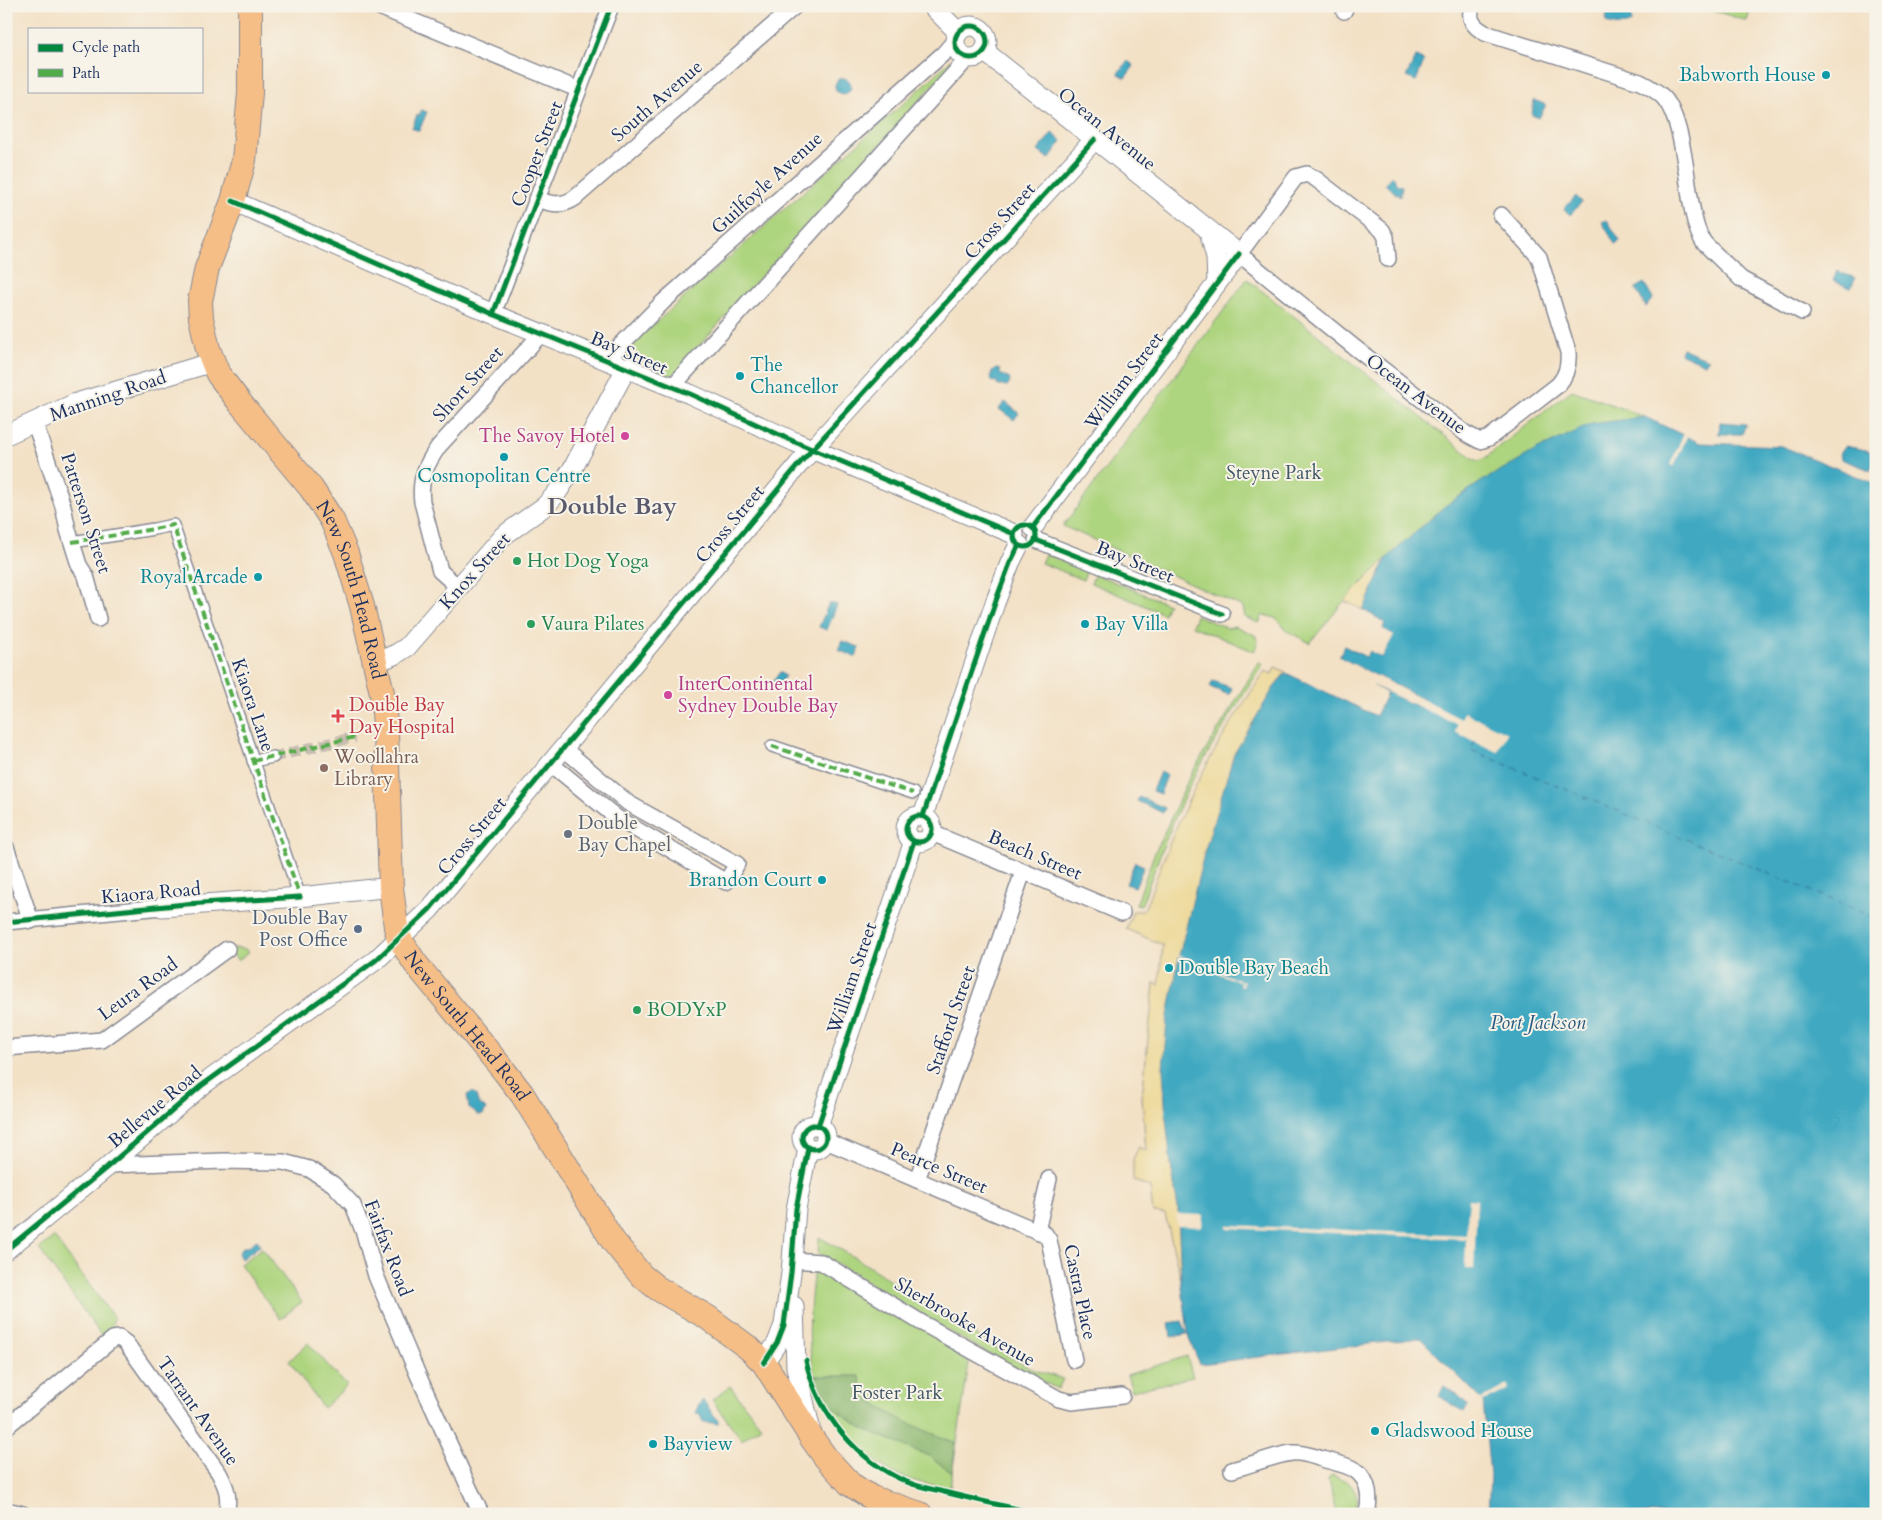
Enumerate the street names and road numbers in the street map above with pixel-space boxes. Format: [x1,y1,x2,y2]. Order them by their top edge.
street label: South Avenue [606,54,708,148]
street label: Ocean Avenue [1052,81,1162,177]
street label: Cooper Street [505,97,569,211]
street label: Guilfoyle Avenue [706,126,828,240]
street label: Cross Street [958,177,1042,265]
street label: Bay Street [586,325,672,381]
street label: William Street [1078,327,1169,436]
street label: Short Street [427,340,509,428]
street label: Ocean Avenue [1360,348,1472,440]
street label: Manning Road [46,364,170,428]
street label: Patterson Street [54,449,118,577]
street label: Cross Street [689,479,771,569]
street label: New South Head Road [310,495,391,682]
street label: Knox Street [433,527,517,615]
street label: Bay Street [1092,535,1178,589]
street label: Kiaora Lane [225,655,281,755]
street label: Cross Street [431,791,513,881]
street label: Beach Street [984,824,1086,886]
street label: Kiaora Road [100,876,202,910]
street label: William Street [820,919,883,1038]
street label: New South Head Road [398,946,536,1106]
street label: Leura Road [93,951,183,1027]
street label: Stafford Street [920,962,982,1078]
street label: Bellevue Road [102,1060,208,1154]
street label: Pearce Street [886,1136,992,1200]
street label: Fairfax Road [358,1196,418,1300]
street label: Castra Place [1057,1242,1103,1342]
street label: Sherbrooke Avenue [890,1271,1040,1373]
street label: Tarrant Avenue [151,1351,245,1471]

